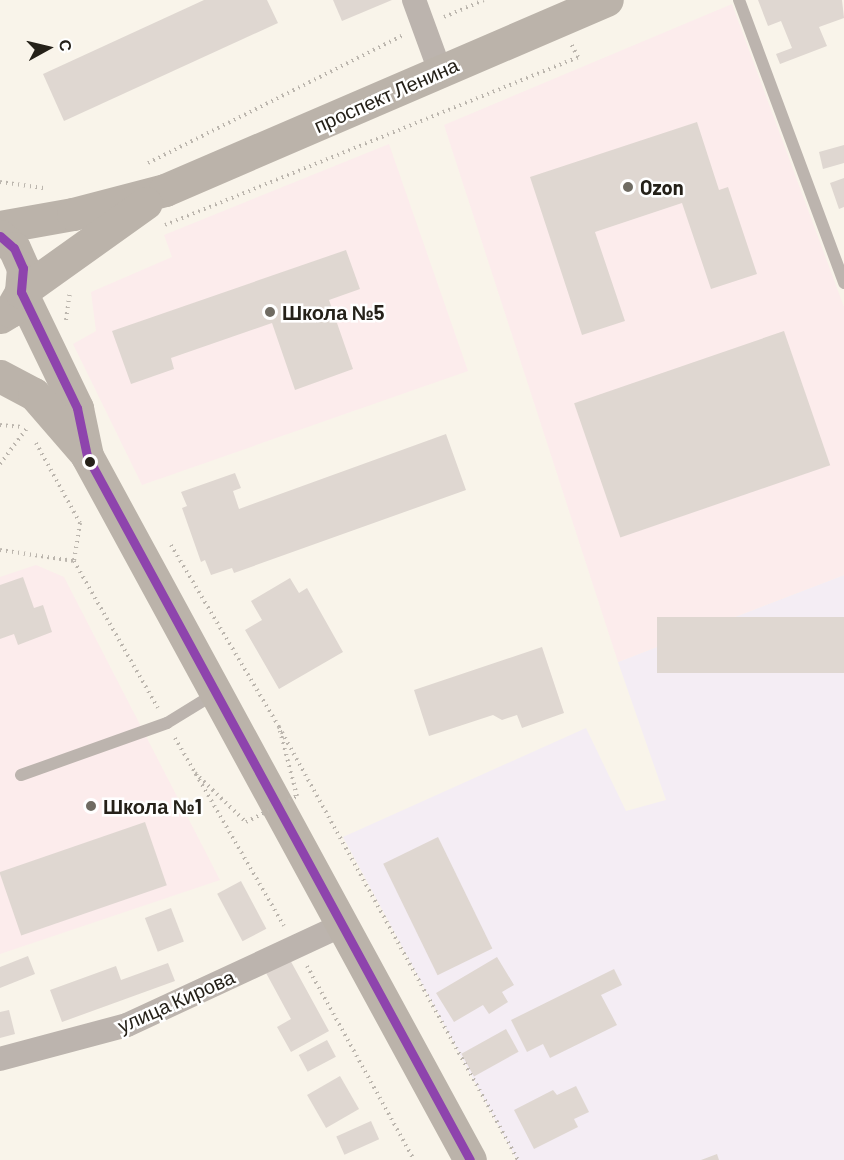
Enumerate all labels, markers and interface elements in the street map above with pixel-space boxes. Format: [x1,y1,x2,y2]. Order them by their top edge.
north arrow [18,18,78,78]
text: С [56,38,77,52]
street label: проспект Ленина [310,52,462,138]
place label: Ozon [640,175,684,199]
marker: Ozon [621,180,635,194]
place label: Школа №5 [282,300,384,324]
marker: Школа №5 [263,305,277,319]
unlabelled marker [84,456,96,468]
place label: Школа №1 [103,794,202,818]
marker: Школа №1 [84,799,98,813]
street label: улица Кирова [114,965,238,1037]

